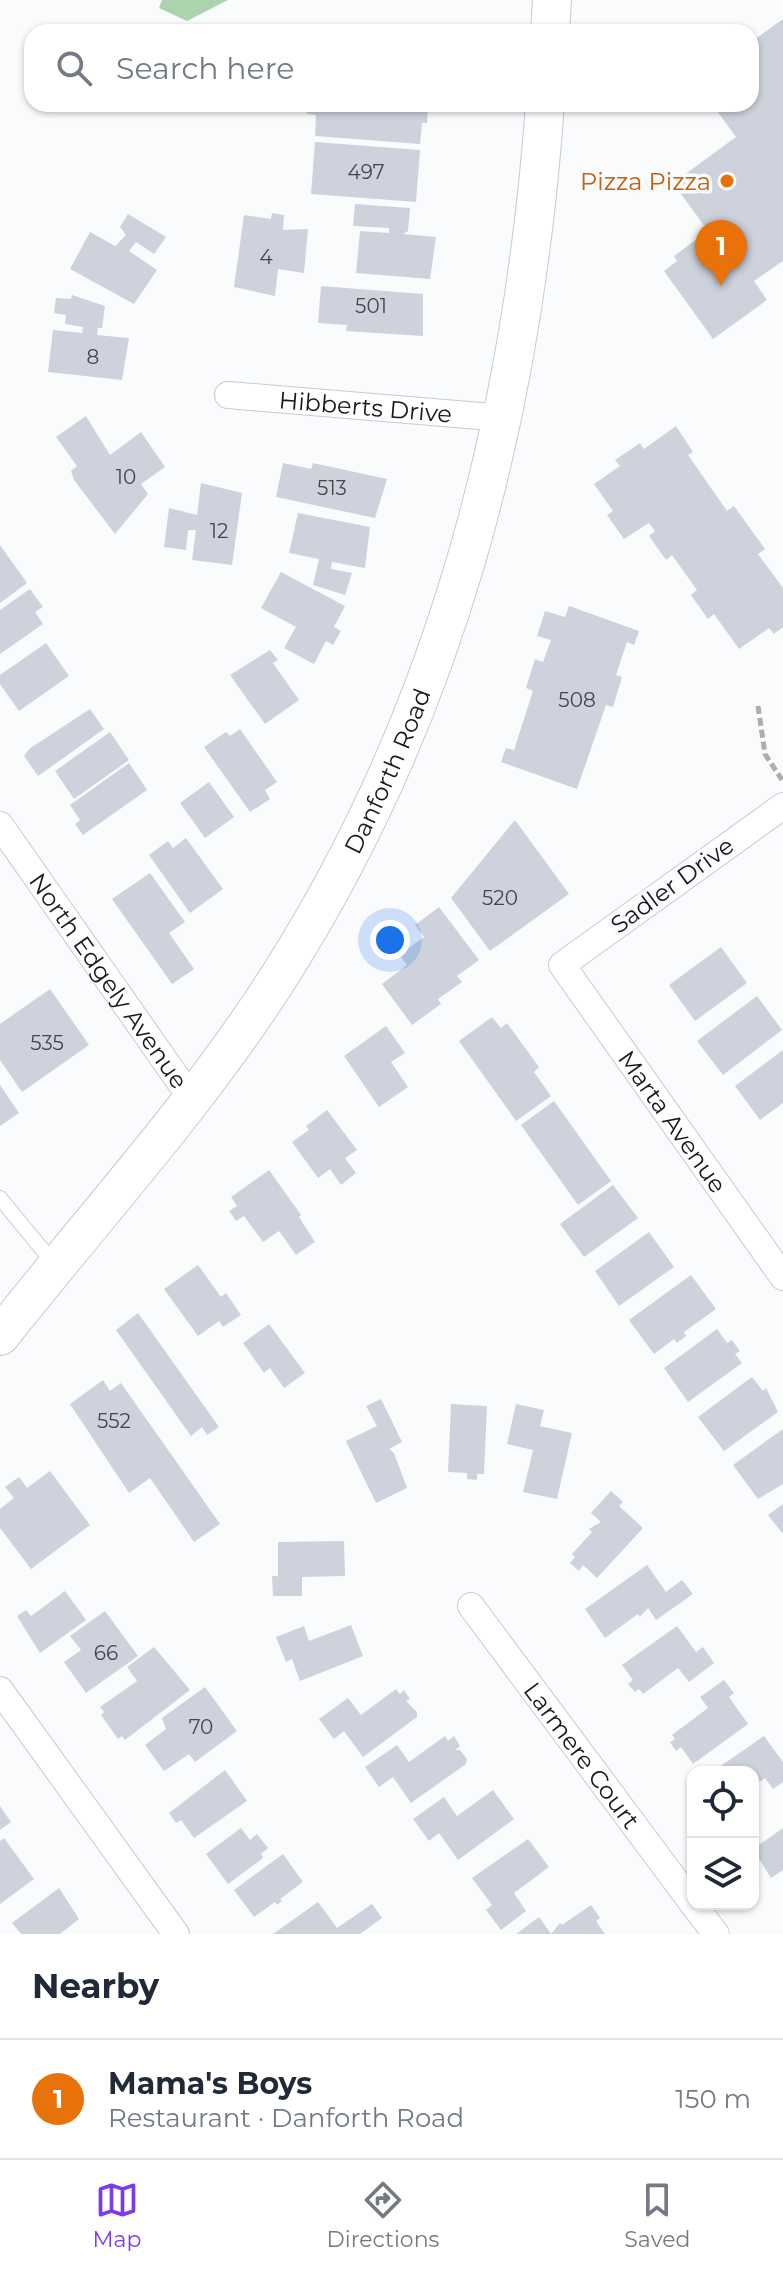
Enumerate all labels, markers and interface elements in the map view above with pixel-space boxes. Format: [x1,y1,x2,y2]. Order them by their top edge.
search box [24,24,759,112]
icon: search [52,46,96,90]
text: Search here [116,50,294,87]
house number: 497 [348,160,384,184]
place label: Pizza Pizza [580,167,711,196]
marker: Pizza Pizza [718,172,736,190]
pin: 1 [695,220,747,286]
house number: 4 [259,245,273,269]
house number: 501 [355,294,387,318]
house number: 8 [87,345,99,369]
street label: Hibberts Drive [278,385,453,428]
house number: 10 [116,465,136,489]
house number: 513 [317,476,347,500]
house number: 12 [210,519,228,543]
street label: Danforth Road [338,684,436,859]
house number: 508 [558,688,596,712]
street label: Sadler Drive [605,831,739,939]
street label: North Edgely Avenue [24,867,194,1094]
house number: 520 [482,886,518,910]
your location [370,920,410,960]
house number: 535 [30,1031,64,1055]
street label: Marta Avenue [613,1045,733,1198]
house number: 552 [97,1409,131,1433]
house number: 66 [94,1641,118,1665]
street label: Larmere Court [518,1676,646,1834]
house number: 70 [189,1715,213,1739]
map controls [687,1766,759,1910]
button: locate [687,1766,759,1838]
button: layers [687,1838,759,1910]
text: Nearby [32,1965,159,2007]
text: Mama's Boys [108,2065,312,2102]
text: 1 [53,2083,63,2115]
text: 150 m [675,2083,751,2115]
text: Restaurant · Danforth Road [108,2102,464,2134]
tab: Map [93,2178,141,2253]
tab: Directions [327,2178,439,2253]
tab: Saved [624,2178,690,2253]

